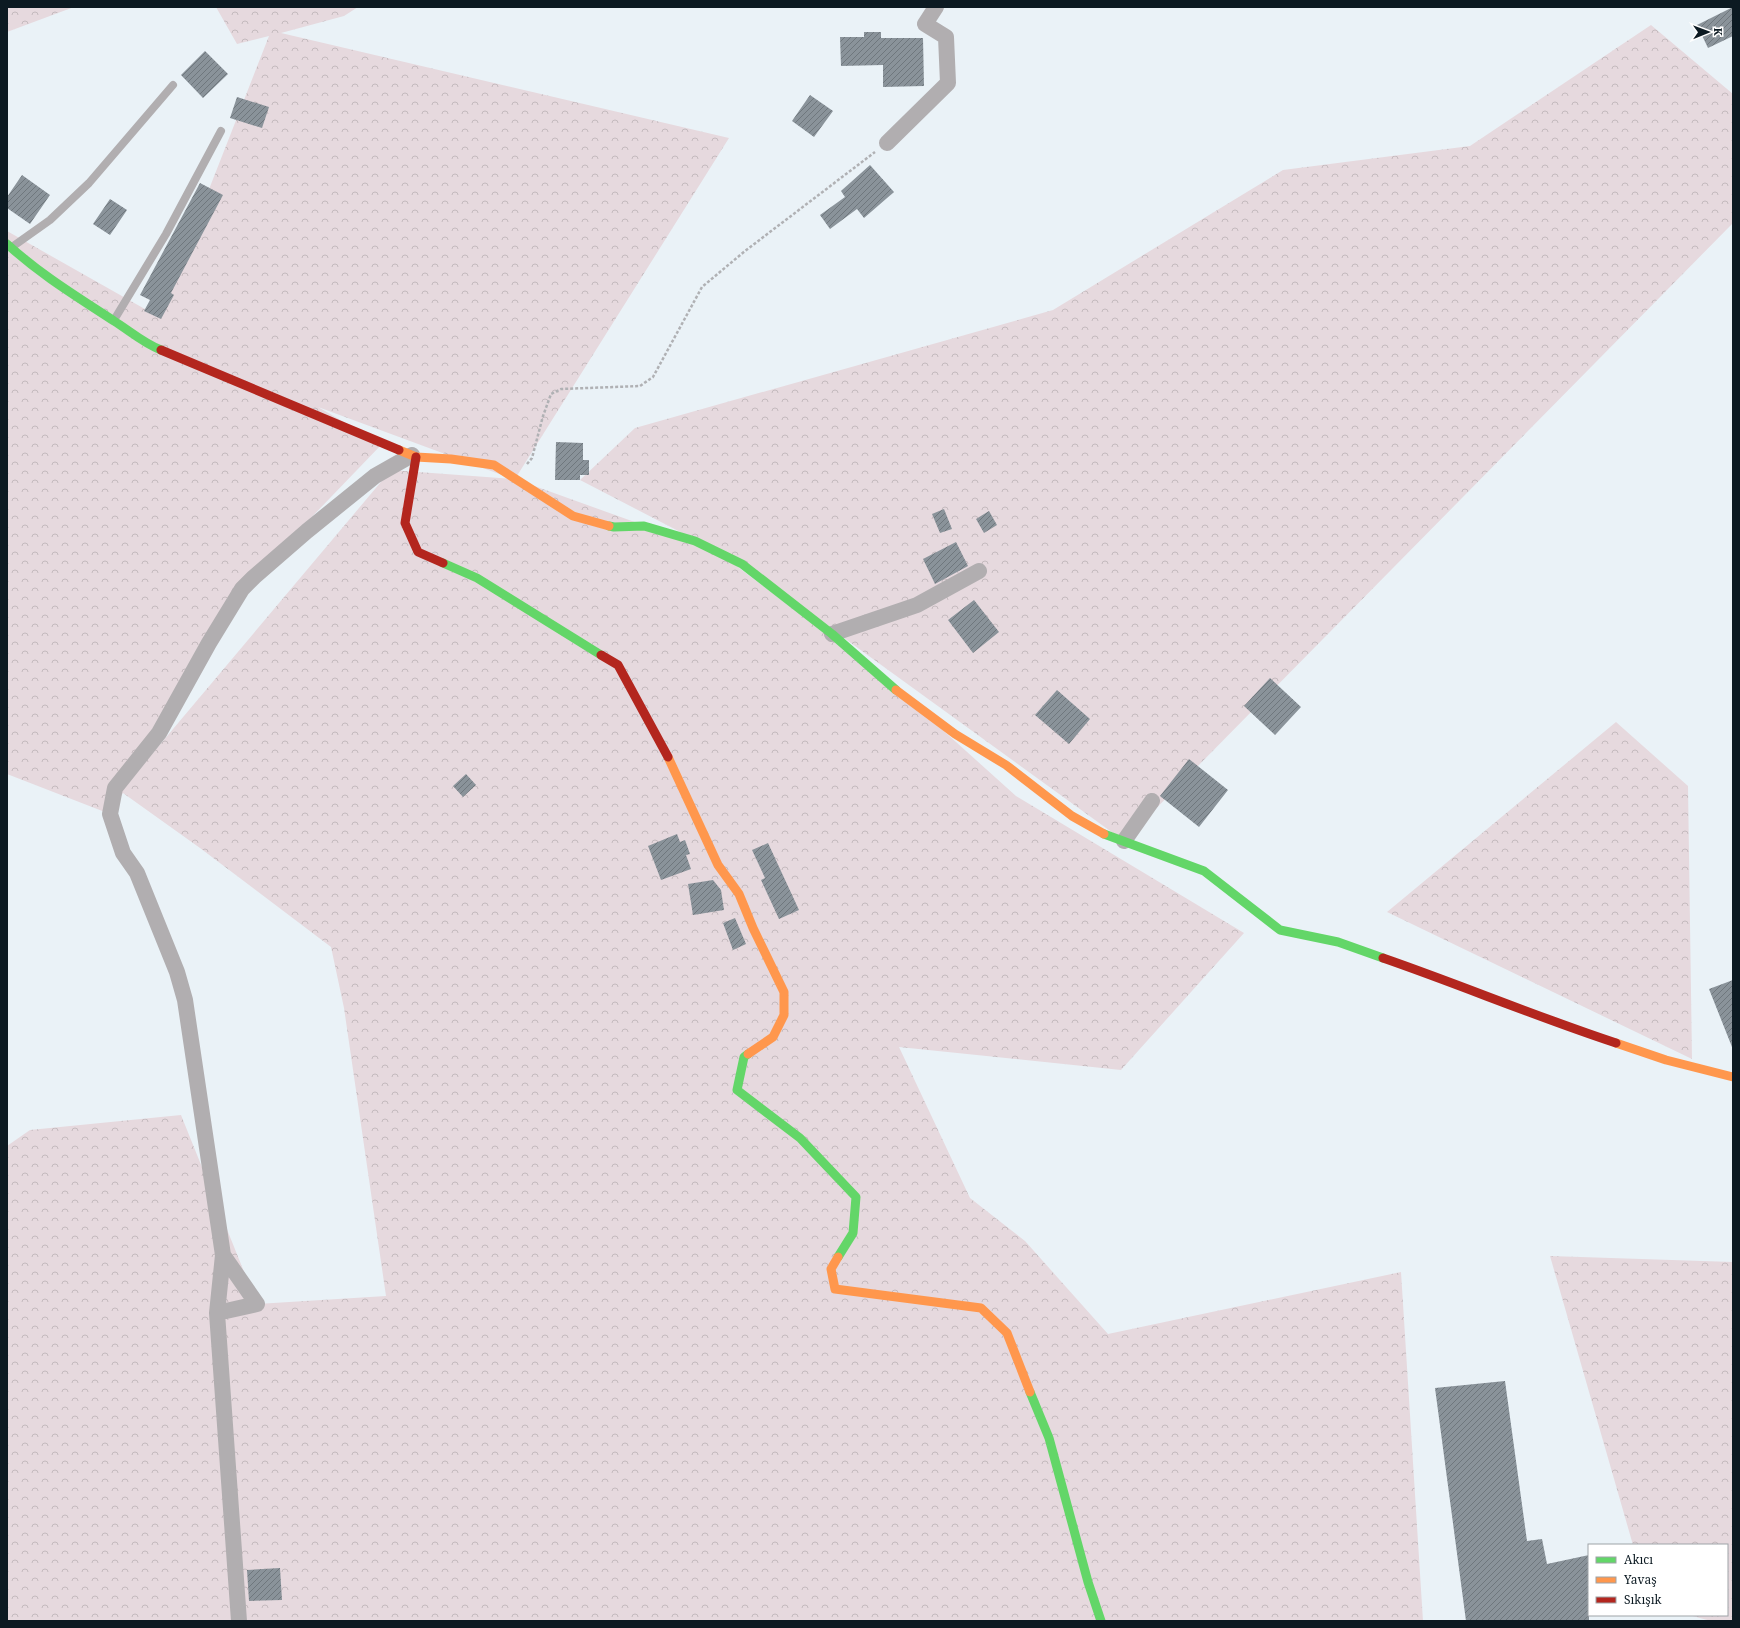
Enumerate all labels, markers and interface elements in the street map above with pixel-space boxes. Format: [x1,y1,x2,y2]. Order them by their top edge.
north arrow [1688,12,1728,52]
text: K [1711,28,1726,37]
legend [1588,1544,1728,1616]
text: Akıcı [1624,1551,1653,1568]
text: Yavaş [1623,1571,1657,1588]
text: Sıkışık [1624,1591,1662,1608]

